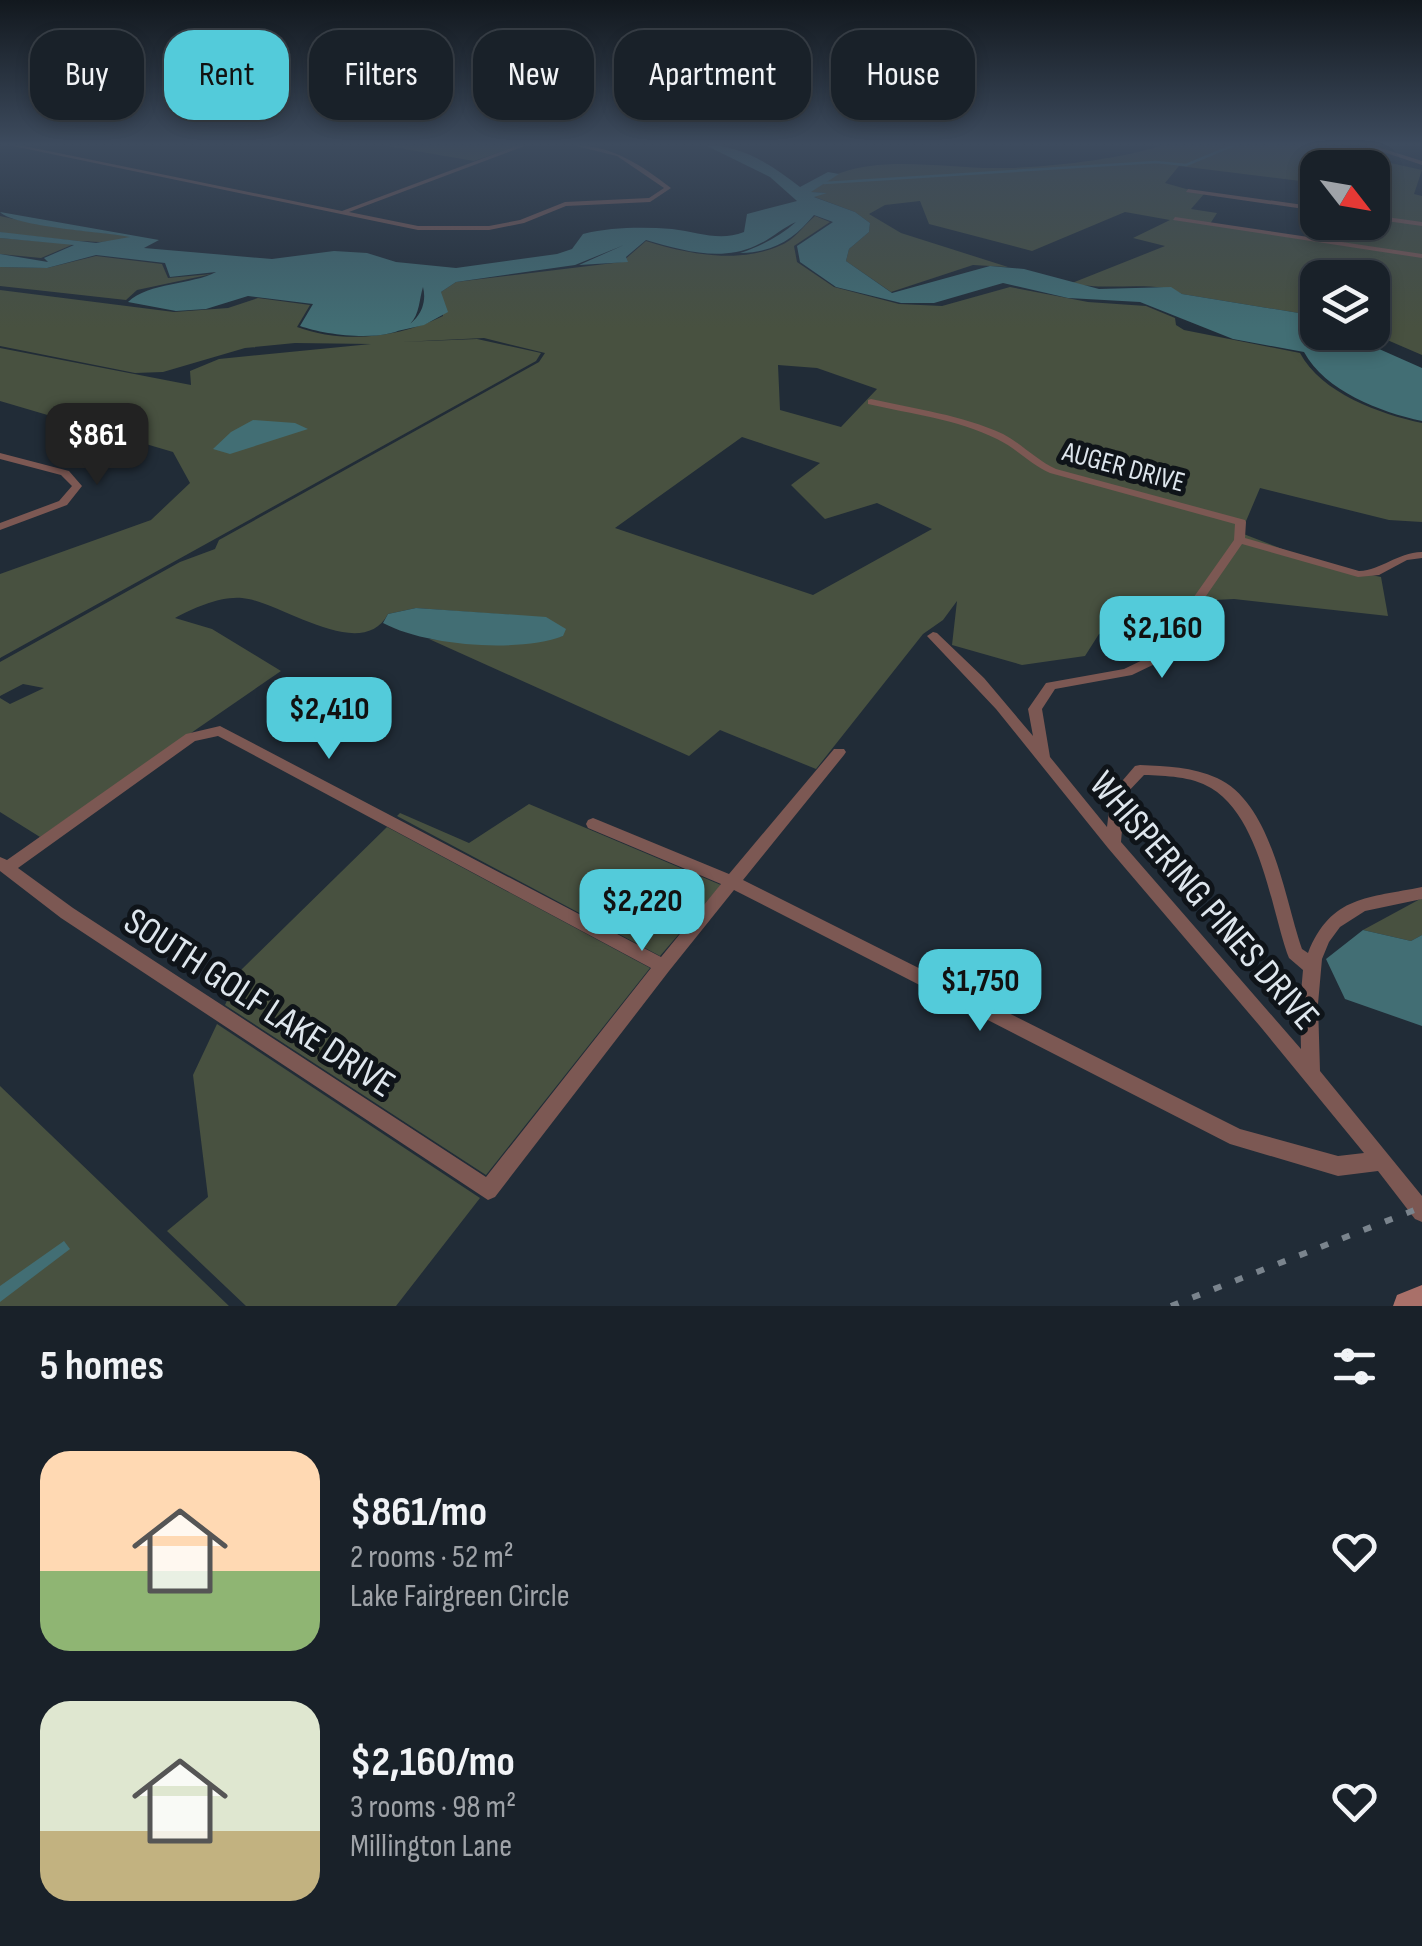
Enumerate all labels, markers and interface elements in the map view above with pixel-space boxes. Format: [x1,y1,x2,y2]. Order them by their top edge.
chip: Buy [30,30,144,120]
chip: Rent [164,30,289,120]
chip: Filters [309,30,453,120]
chip: New [473,30,594,120]
chip: Apartment [614,30,811,120]
chip: House [831,30,975,120]
north arrow [1300,150,1390,240]
map controls [1300,150,1390,350]
button: layers [1300,260,1390,350]
pin: $861 [38,403,156,488]
text: $861 [67,416,127,455]
street label: AUGER DRIVE [1058,435,1188,500]
pin: $2,160 [1081,596,1243,681]
text: $2,160 [1122,609,1202,648]
pin: $2,410 [248,677,410,762]
text: $2,410 [289,690,369,729]
street label: WHISPERING PINES DRIVE [1080,763,1328,1039]
pin: $2,220 [561,869,723,954]
text: $2,220 [601,882,683,921]
street label: SOUTH GOLF LAKE DRIVE [115,899,403,1107]
pin: $1,750 [899,949,1061,1034]
text: $1,750 [940,962,1020,1001]
icon: filters [1327,1339,1382,1394]
text: 5 homes [40,1341,164,1392]
text: $861/mo [350,1487,487,1538]
icon: home [120,1491,240,1611]
icon: heart [1327,1524,1382,1579]
text: 2 rooms · 52 m² [350,1538,514,1577]
text: Lake Fairgreen Circle [350,1577,570,1616]
text: $2,160/mo [350,1737,515,1788]
icon: home [120,1741,240,1861]
icon: heart [1327,1774,1382,1829]
text: 3 rooms · 98 m² [350,1788,516,1827]
text: Millington Lane [350,1827,512,1866]

